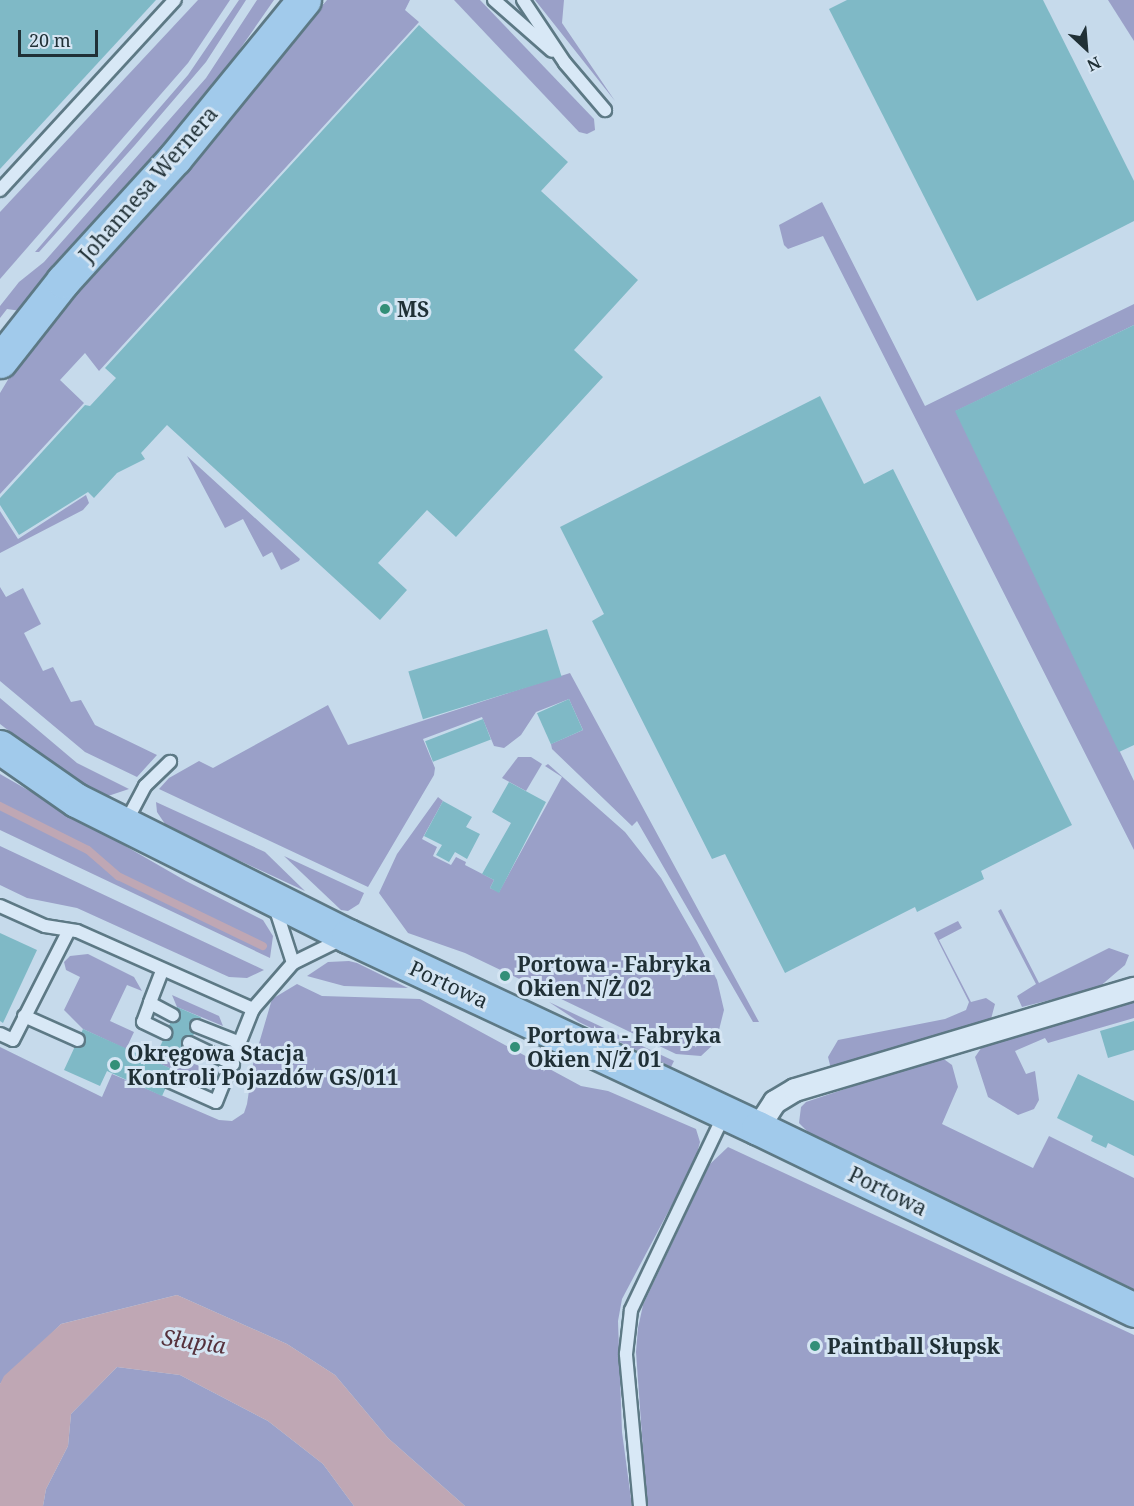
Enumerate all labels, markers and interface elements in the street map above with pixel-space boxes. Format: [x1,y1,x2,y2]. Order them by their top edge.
scale bar [21,18,100,56]
north arrow [1056,18,1116,78]
text: 20 m [29,28,71,52]
text: N [1083,52,1104,77]
street label: Johannesa Wernera [74,101,222,267]
place label: MS [397,296,429,322]
marker: MS [378,302,392,316]
place label: Portowa - Fabryka Okien N/Ż 02 [517,951,711,1001]
street label: Portowa [406,955,492,1013]
marker: Portowa - Fabryka Okien N/Ż 02 [498,969,512,983]
place label: Portowa - Fabryka Okien N/Ż 01 [527,1022,721,1072]
place label: Okręgowa Stacja Kontroli Pojazdów GS/011 [127,1040,399,1090]
marker: Portowa - Fabryka Okien N/Ż 01 [508,1040,522,1054]
marker: Okręgowa Stacja Kontroli Pojazdów GS/011 [108,1058,122,1072]
street label: Portowa [845,1161,931,1221]
water label: Słupia [160,1323,228,1359]
place label: Paintball Słupsk [827,1333,1000,1359]
marker: Paintball Słupsk [808,1339,822,1353]

